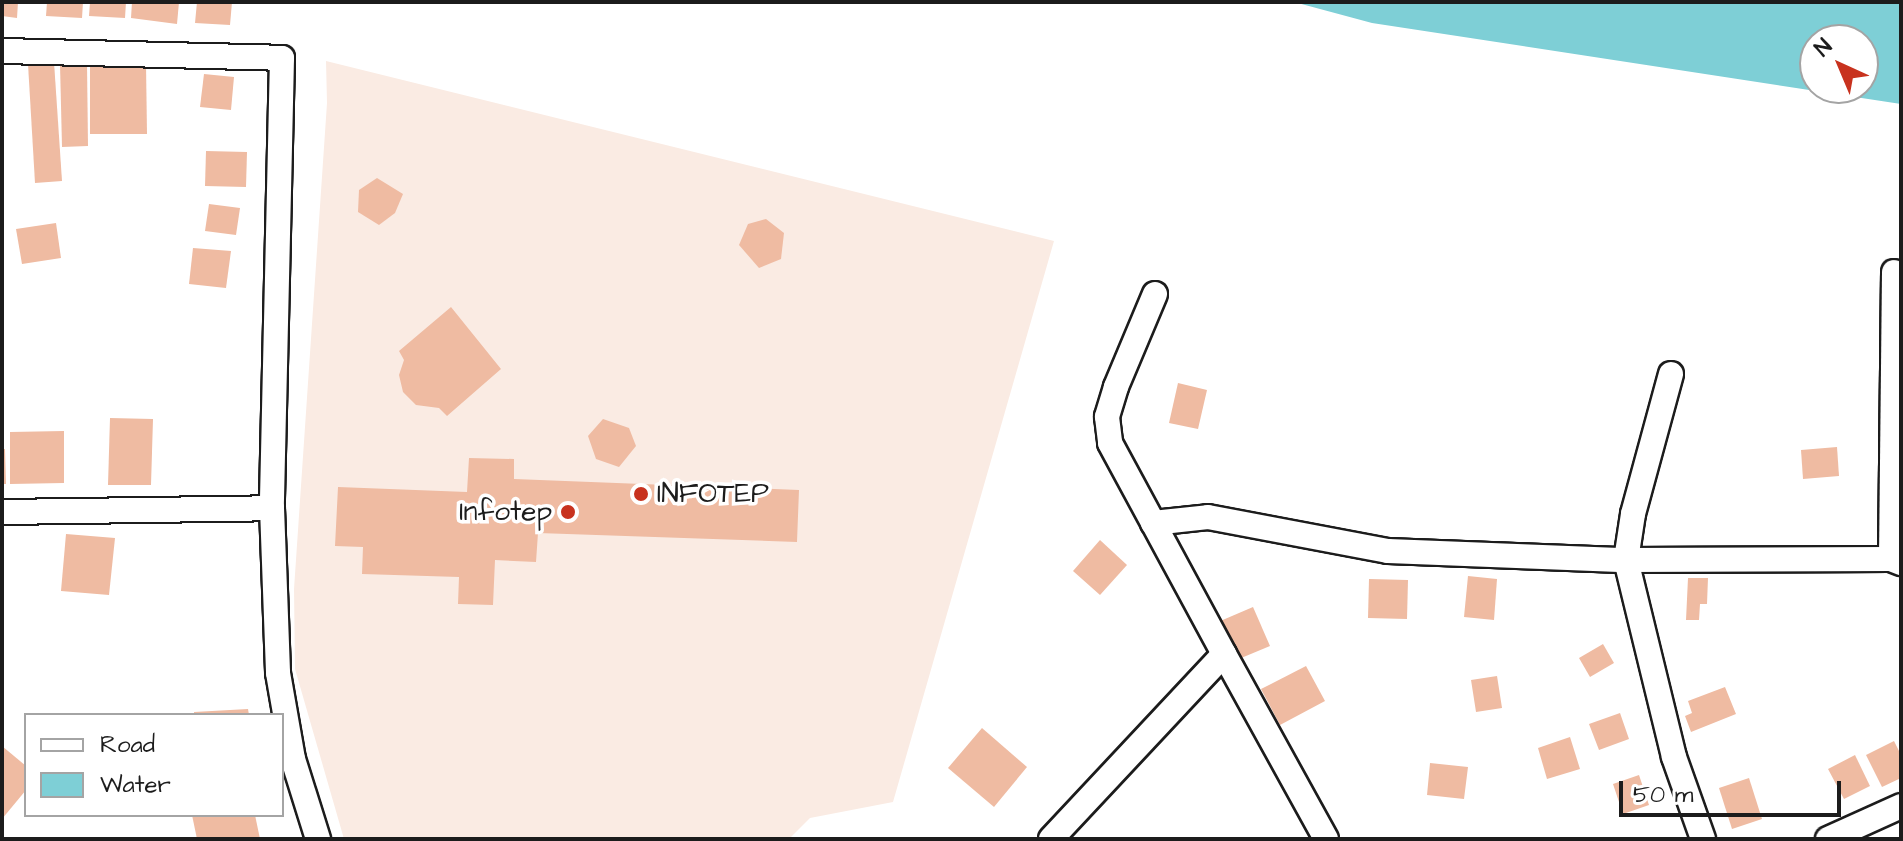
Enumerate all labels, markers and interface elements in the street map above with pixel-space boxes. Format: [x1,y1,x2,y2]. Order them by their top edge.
north arrow [1799,24,1879,104]
text: N [1808,32,1839,64]
place label: INFOTEP [657,477,769,511]
marker: INFOTEP [632,485,650,503]
place label: Infotep [459,495,552,529]
marker: Infotep [559,503,577,521]
legend [24,713,284,817]
text: Road [100,728,155,762]
scale bar [1623,765,1845,815]
text: Water [100,768,171,802]
text: 50 m [1633,778,1693,812]

